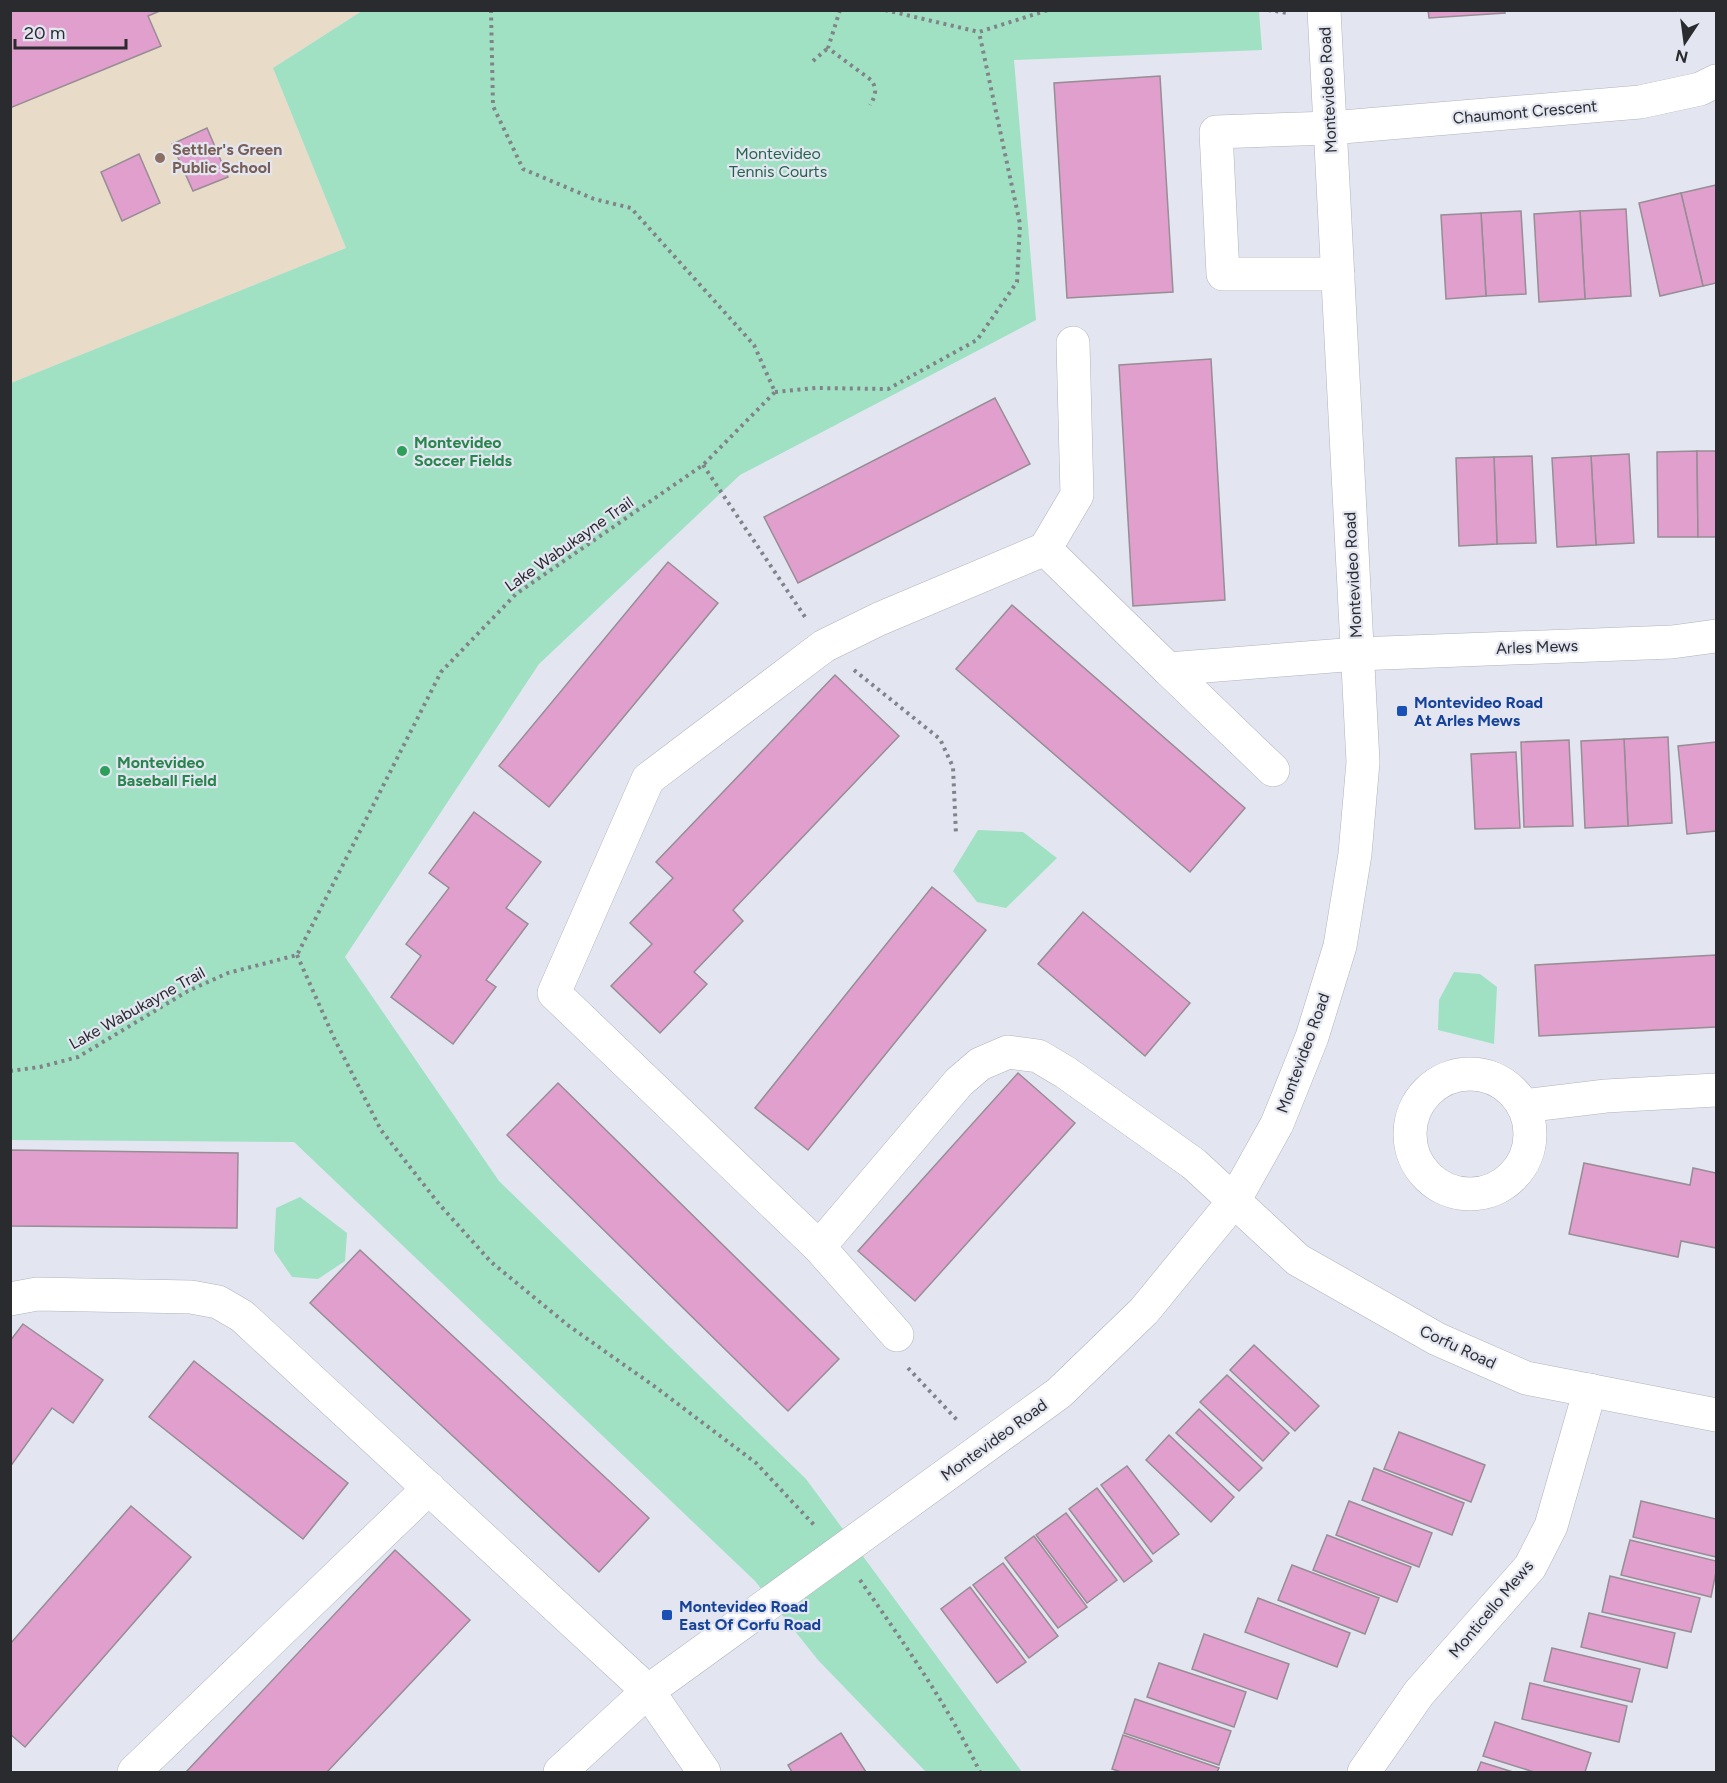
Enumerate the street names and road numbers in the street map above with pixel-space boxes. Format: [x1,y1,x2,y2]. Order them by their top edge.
street label: Montevideo Road [1315,26,1341,154]
street label: Chaumont Crescent [1452,96,1598,128]
street label: Lake Wabukayne Trail [501,492,637,596]
street label: Montevideo Road [1340,511,1366,639]
street label: Arles Mews [1496,636,1578,658]
street label: Lake Wabukayne Trail [66,963,208,1053]
street label: Montevideo Road [1272,990,1334,1116]
street label: Corfu Road [1417,1321,1499,1373]
street label: Montevideo Road [937,1395,1051,1485]
street label: Monticello Mews [1445,1556,1537,1662]

